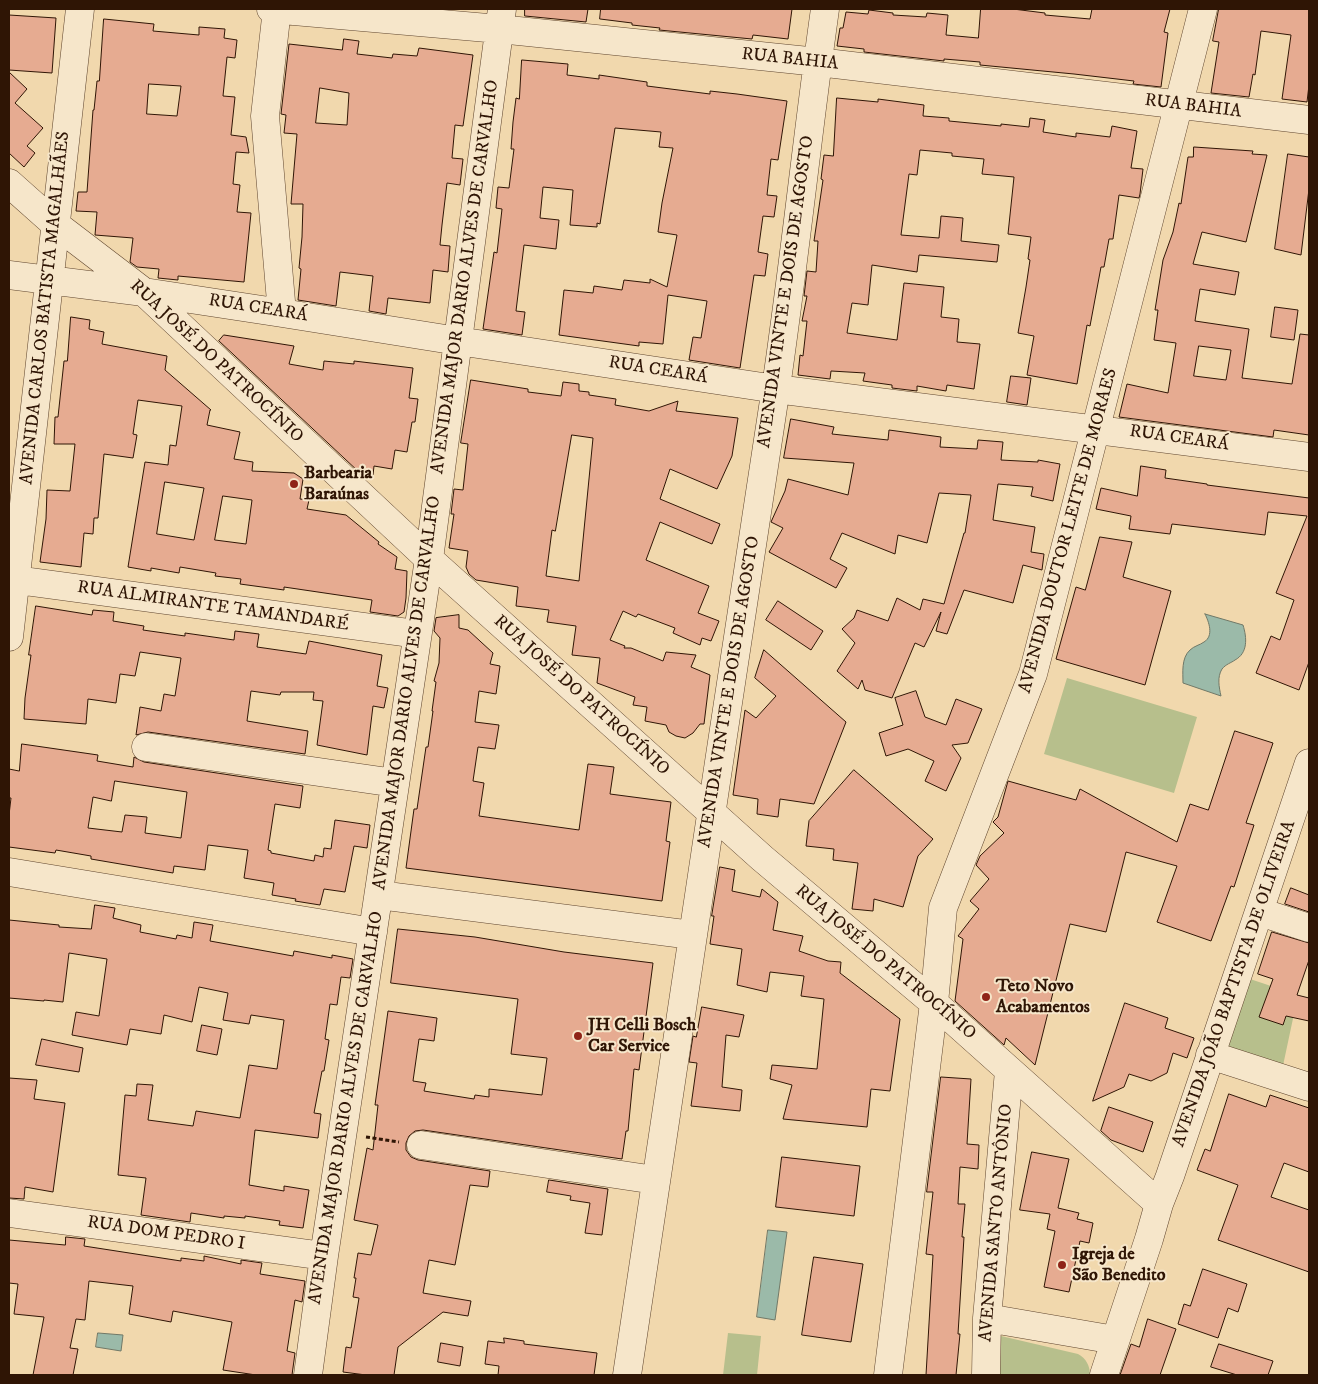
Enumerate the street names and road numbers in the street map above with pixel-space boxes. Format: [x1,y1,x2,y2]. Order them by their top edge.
street label: RUA BAHIA [740,44,840,76]
street label: AVENIDA MAJOR DARIO ALVES DE CARVALHO [428,79,504,475]
street label: RUA BAHIA [1143,90,1243,124]
street label: AVENIDA CARLOS BATISTA MAGALHÃES [17,130,75,486]
street label: AVENIDA VINTE E DOIS DE AGOSTO [754,134,820,450]
street label: RUA JOSÉ DO PATROCÍNIO [125,276,307,448]
street label: RUA CEARÁ [207,291,309,327]
street label: RUA CEARÁ [607,353,709,389]
street label: AVENIDA DOUTOR LEITE DE MORAES [1015,366,1123,696]
street label: RUA CEARÁ [1128,421,1230,457]
street label: AVENIDA MAJOR DARIO ALVES DE CARVALHO [370,495,446,891]
street label: AVENIDA VINTE E DOIS DE AGOSTO [695,535,765,849]
street label: RUA ALMIRANTE TAMANDARÉ [76,577,350,637]
street label: RUA JOSÉ DO PATROCÍNIO [488,611,674,781]
street label: AVENIDA JOÃO BAPTISTA DE OLIVEIRA [1169,818,1301,1150]
street label: RUA JOSÉ DO PATROCÍNIO [790,881,980,1045]
street label: AVENIDA MAJOR DARIO ALVES DE CARVALHO [305,910,389,1306]
street label: AVENIDA SANTO ANTÔNIO [976,1103,1018,1343]
street label: RUA DOM PEDRO I [86,1212,246,1256]

